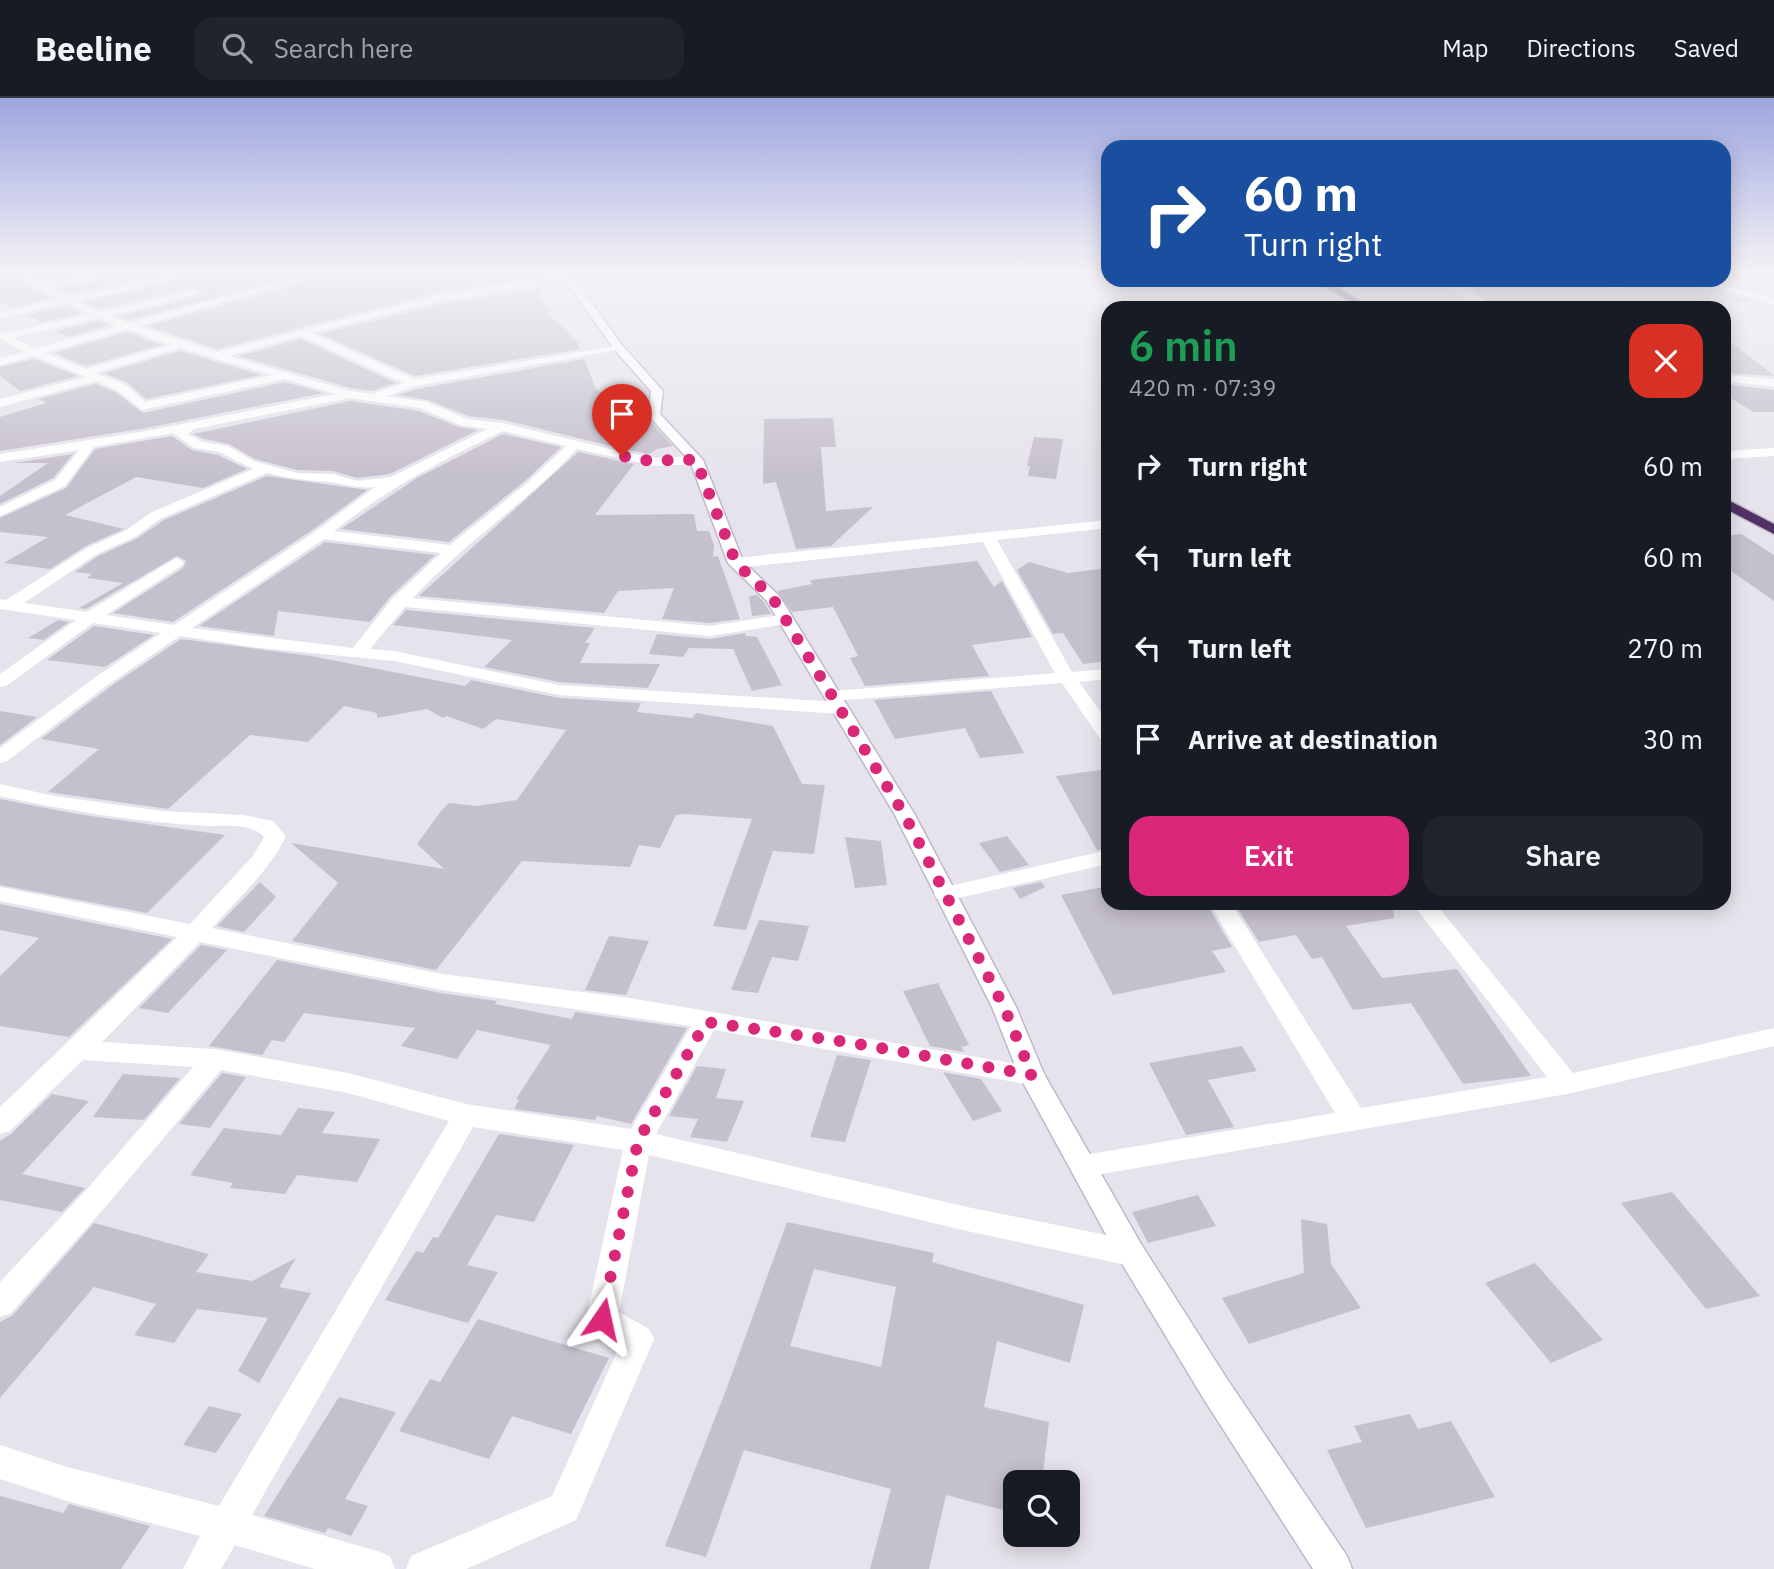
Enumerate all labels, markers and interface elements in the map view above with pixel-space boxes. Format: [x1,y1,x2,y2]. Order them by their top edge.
search box [194,17,684,80]
text: Beeline [35,27,152,70]
icon: search [218,29,256,67]
text: Search here [274,31,413,65]
text: Map [1442,32,1488,64]
text: Directions [1526,32,1636,64]
text: Saved [1674,32,1739,64]
text: 60 m [1244,161,1358,224]
icon: right [1129,168,1220,259]
text: Turn right [1244,223,1382,265]
text: 6 min [1129,318,1238,373]
button: close [1629,324,1703,398]
text: 420 m · 07:39 [1129,372,1276,402]
pin [592,384,652,456]
icon: arrive [603,395,641,433]
icon: right [1129,447,1167,485]
text: Turn right [1188,449,1307,483]
text: 60 m [1643,449,1703,483]
icon: left [1129,538,1167,576]
text: Turn left [1188,540,1291,574]
text: 60 m [1643,540,1703,574]
icon: left [1129,629,1167,667]
text: Turn left [1188,631,1291,665]
text: 270 m [1627,631,1703,665]
icon: arrive [1129,720,1167,758]
text: Arrive at destination [1188,722,1438,756]
text: 30 m [1643,722,1703,756]
button: Exit [1129,816,1409,896]
button: Share [1423,816,1703,896]
position arrow [565,1282,639,1356]
map controls [1003,1470,1080,1547]
button: search [1003,1470,1080,1547]

